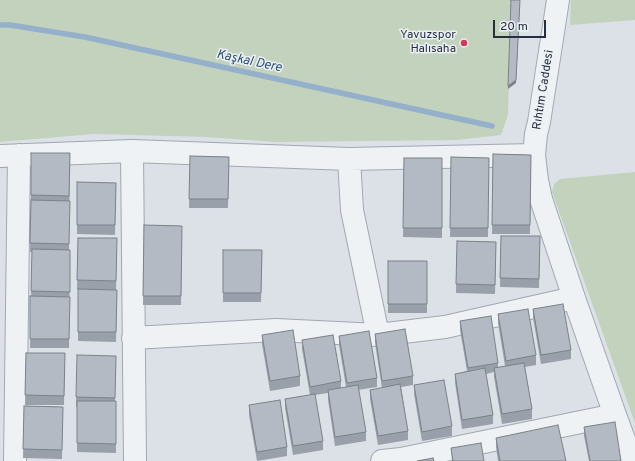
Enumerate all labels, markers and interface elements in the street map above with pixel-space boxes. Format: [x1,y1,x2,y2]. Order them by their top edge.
scale bar [495,12,548,38]
text: 20 m [500,19,528,35]
place label: Yavuzspor Halısaha [400,29,456,57]
marker: Yavuzspor Halısaha [459,38,469,48]
water label: Kaşkal Dere [215,47,283,77]
street label: Rıhtım Caddesi [531,49,557,131]

